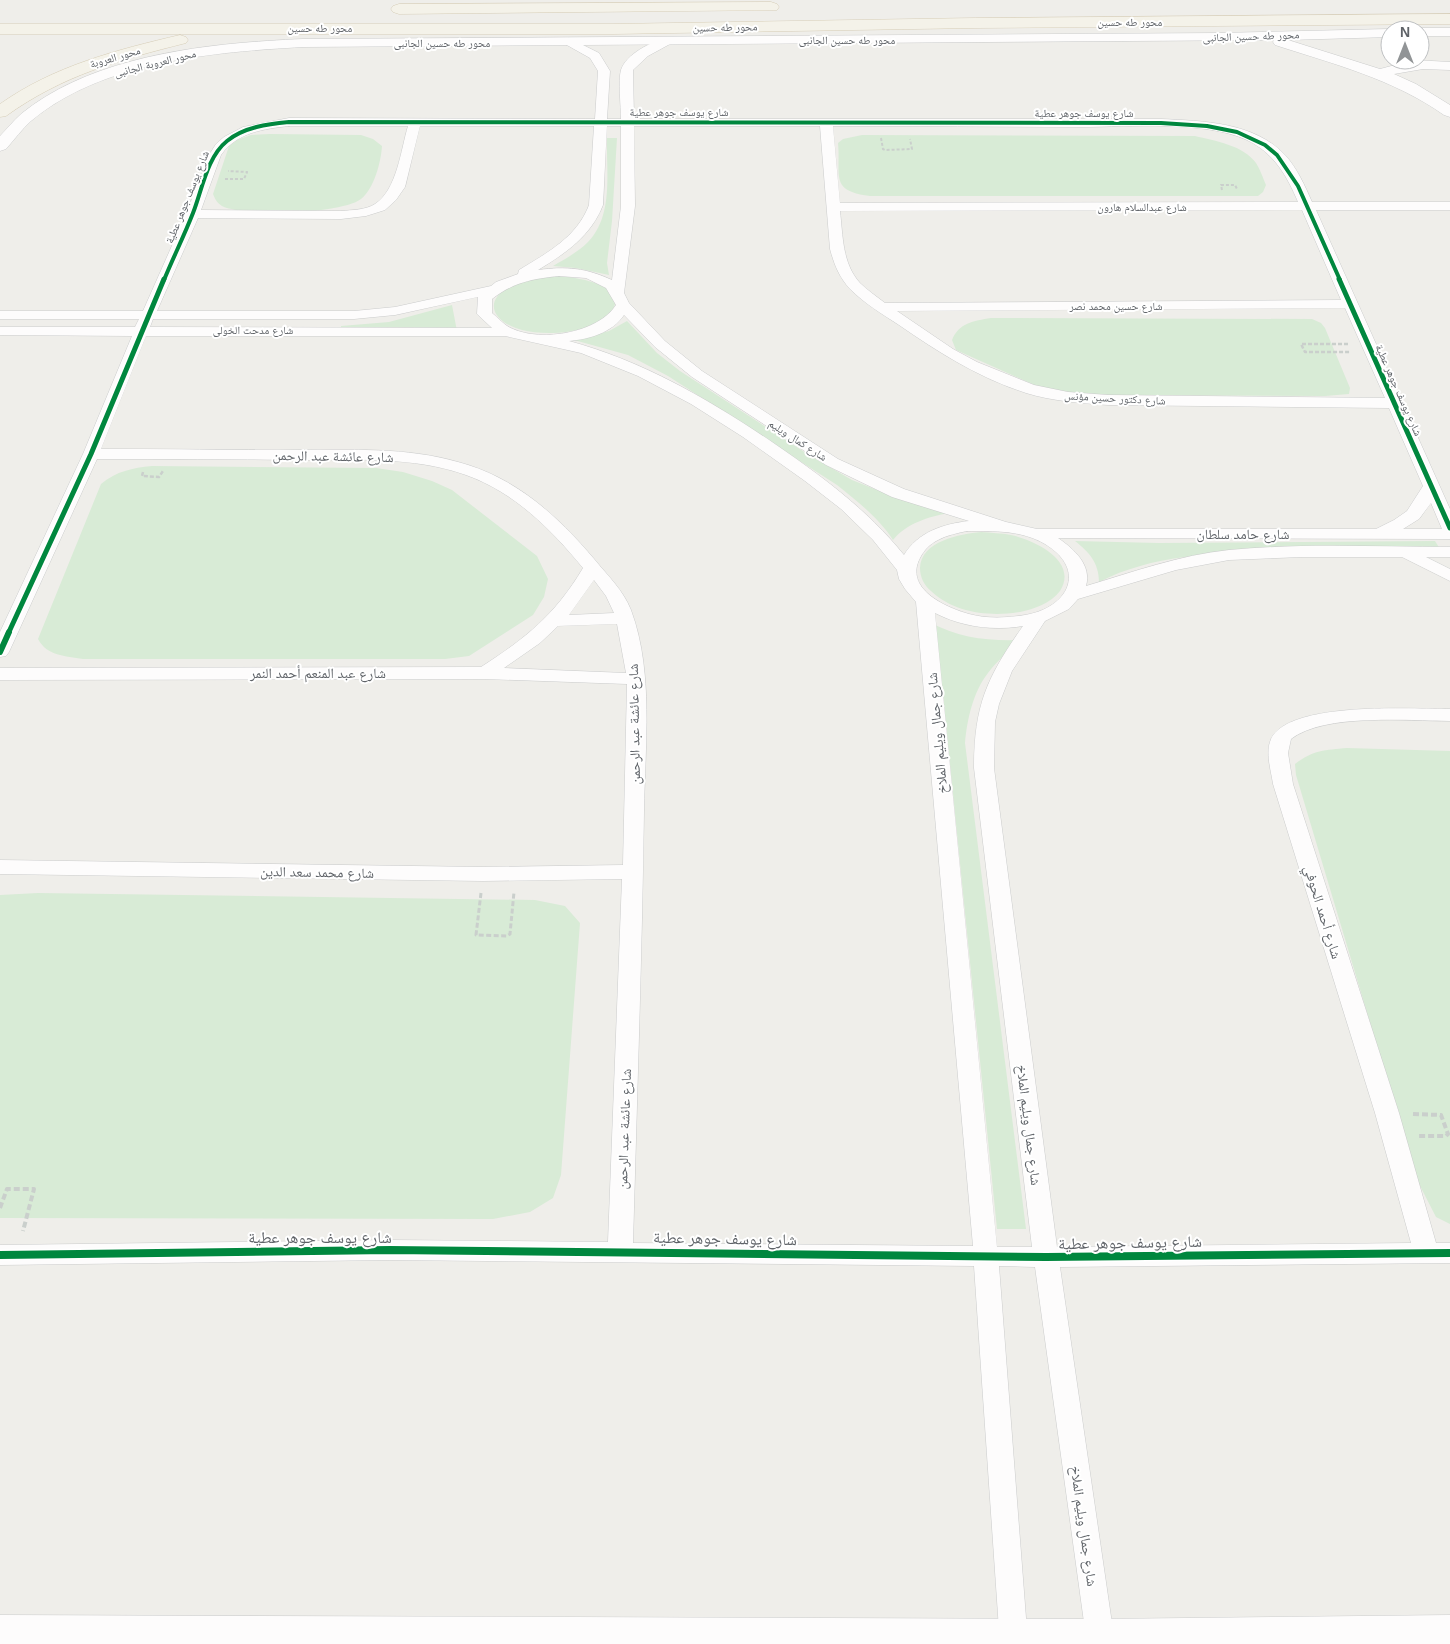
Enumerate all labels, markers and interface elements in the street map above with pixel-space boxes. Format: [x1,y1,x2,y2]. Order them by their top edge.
street label: محور طه حسين [1098,16,1162,29]
street label: محور طه حسين [693,20,758,35]
north arrow [1380,20,1430,70]
street label: محور طه حسين [288,22,352,35]
text: N [1400,24,1410,40]
street label: محور طه حسين الجانبى [1202,28,1300,45]
street label: محور طه حسين الجانبى [799,34,895,47]
street label: محور طه حسين الجانبى [394,37,490,50]
street label: محور العروبة [88,44,142,70]
street label: محور العروبة الجانبى [113,47,197,80]
street label: شارع يوسف جوهر عطية [630,106,728,119]
street label: شارع يوسف جوهر عطية [1035,107,1133,120]
street label: شارع يوسف جوهر عطية [163,149,212,245]
street label: شارع عبدالسلام هارون [1097,201,1187,214]
street label: شارع حسين محمد نصر [1069,300,1162,313]
street label: شارع مدحت الخولى [213,324,293,337]
street label: شارع يوسف جوهر عطية [1373,342,1425,438]
street label: شارع دكتور حسين مؤنس [1064,389,1166,408]
street label: شارع كمال ويليم [766,417,829,465]
street label: شارع عائشة عبد الرحمن [272,447,394,467]
street label: شارع حامد سلطان [1196,526,1290,544]
street label: شارع عائشة عبد الرحمن [625,663,645,785]
street label: شارع عبد المنعم أحمد النمر [249,665,386,683]
street label: شارع جمال ويليم الملاخ [924,672,952,794]
street label: شارع محمد سعد الدين [260,863,374,883]
street label: شارع أحمد الحوفي [1298,863,1345,962]
street label: شارع جمال ويليم الملاخ [1012,1064,1044,1187]
street label: شارع عائشة عبد الرحمن [614,1068,636,1190]
street label: شارع يوسف جوهر عطية [248,1229,392,1248]
street label: شارع يوسف جوهر عطية [653,1229,797,1250]
street label: شارع يوسف جوهر عطية [1058,1233,1202,1254]
street label: شارع جمال ويليم الملاخ [1066,1465,1100,1588]

